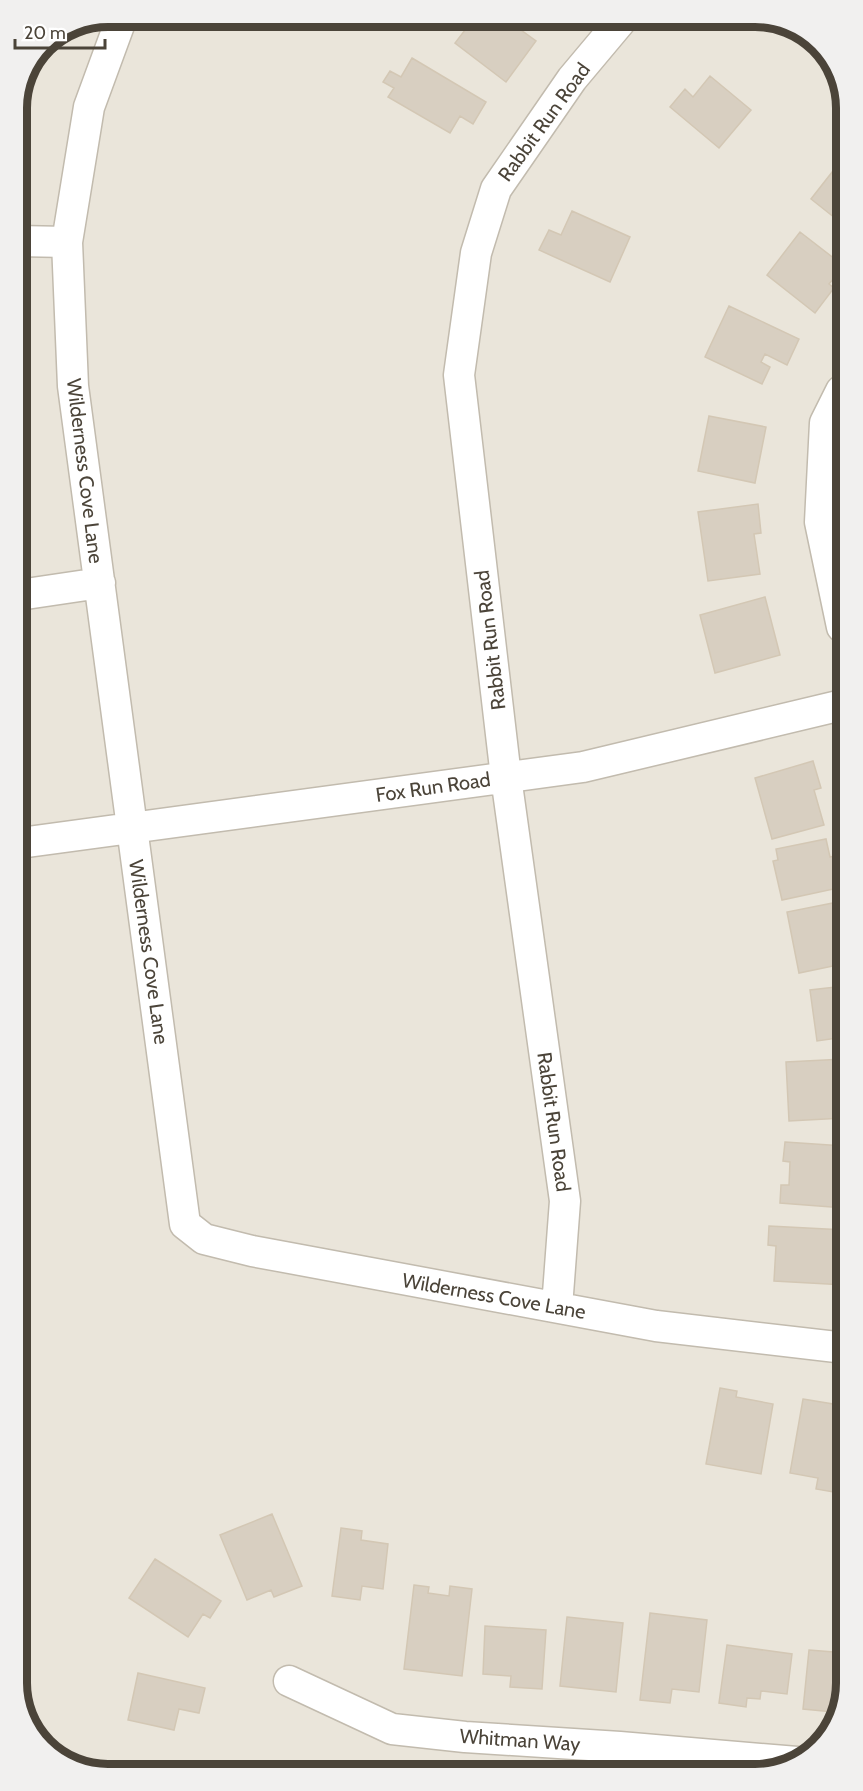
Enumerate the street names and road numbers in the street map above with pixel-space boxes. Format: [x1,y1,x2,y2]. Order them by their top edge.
street label: Rabbit Run Road [493,58,595,186]
street label: Wilderness Cove Lane [62,377,108,565]
street label: Rabbit Run Road [470,569,510,711]
street label: Fox Run Road [374,767,492,807]
street label: Wilderness Cove Lane [124,858,174,1046]
street label: Rabbit Run Road [532,1051,576,1193]
street label: Wilderness Cove Lane [400,1268,588,1324]
street label: Whitman Way [459,1724,581,1756]

